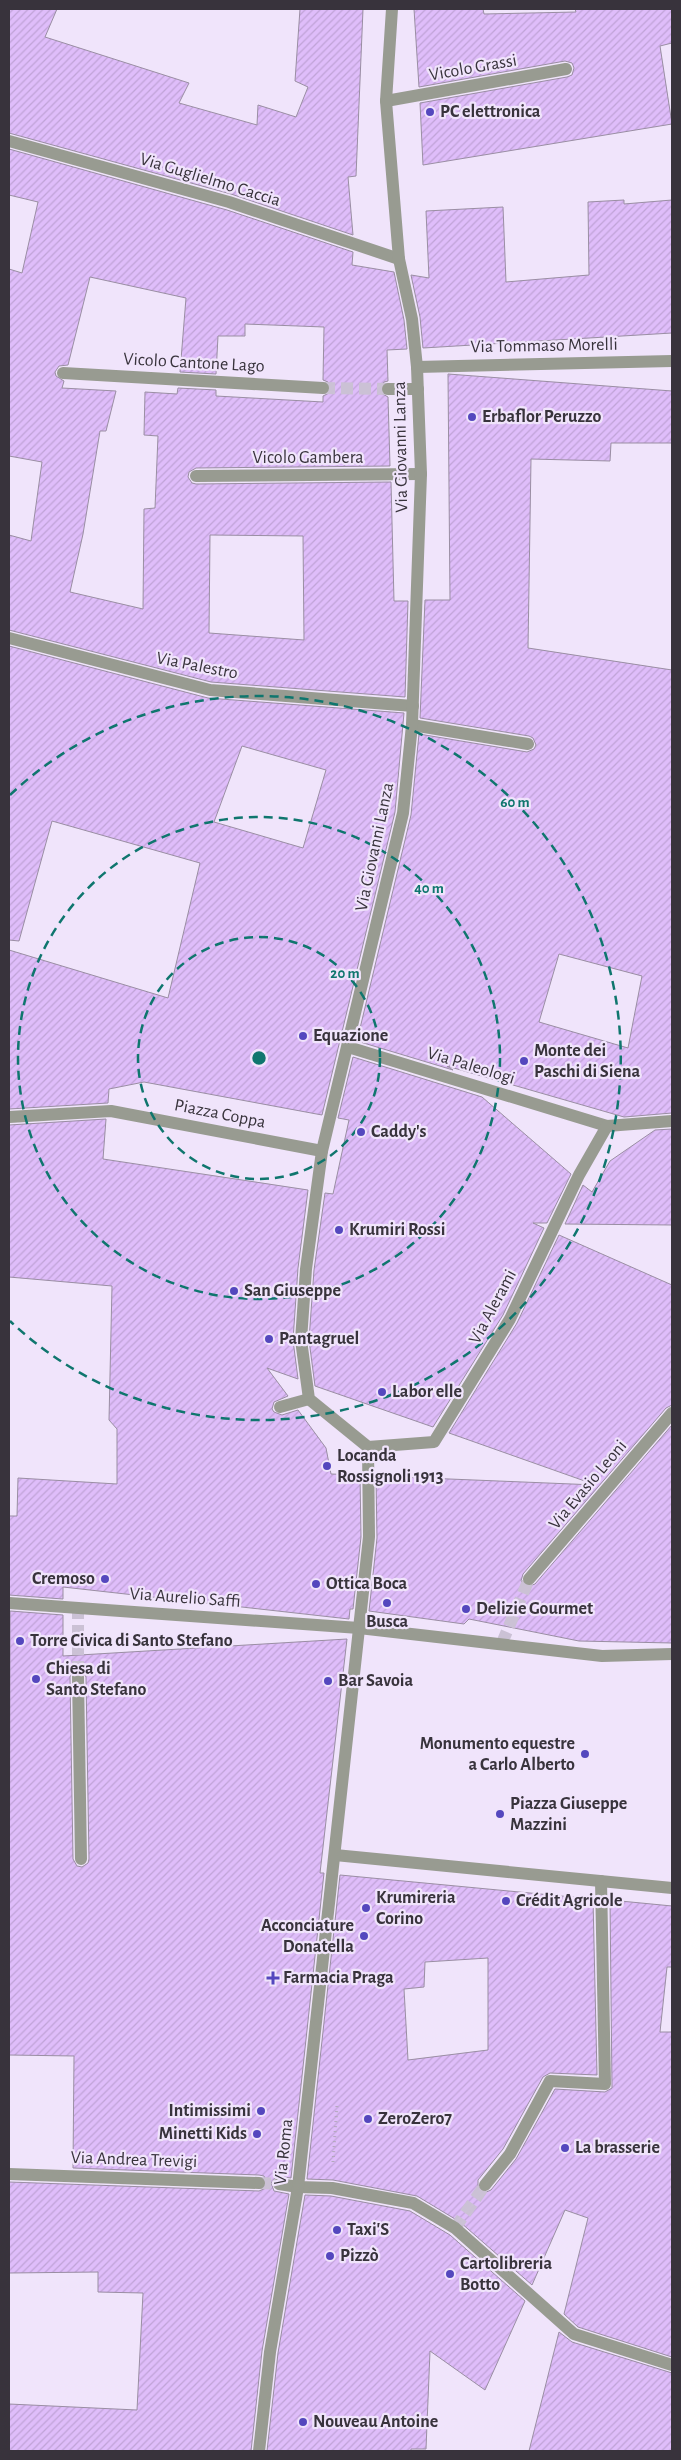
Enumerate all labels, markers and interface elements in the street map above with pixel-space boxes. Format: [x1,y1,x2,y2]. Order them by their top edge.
street label: Vicolo Grassi [428,51,518,85]
place label: PC elettronica [440,103,541,121]
marker: PC elettronica [424,106,436,118]
street label: Via Guglielmo Caccia [137,150,283,210]
street label: Via Tommaso Morelli [470,336,618,356]
street label: Vicolo Cantone Lago [123,350,265,376]
street label: Via Giovanni Lanza [391,381,411,513]
place label: Erbaflor Peruzzo [482,408,602,426]
marker: Erbaflor Peruzzo [466,411,478,423]
street label: Vicolo Gambera [252,449,364,467]
street label: Via Palestro [155,649,239,683]
street label: Via Giovanni Lanza [353,781,397,913]
text: 60 m [500,795,530,810]
text: 40 m [414,881,444,896]
text: 20 m [330,966,360,981]
place label: Equazione [313,1027,388,1045]
marker: Equazione [297,1030,309,1042]
place label: Monte dei Paschi di Siena [534,1042,641,1081]
street label: Via Paleologi [425,1044,517,1088]
centre of rings [250,1049,268,1067]
marker: Monte dei Paschi di Siena [518,1055,530,1067]
street label: Piazza Coppa [173,1096,267,1132]
place label: Caddy's [371,1123,427,1141]
marker: Caddy's [355,1126,367,1138]
place label: Krumiri Rossi [349,1221,445,1239]
marker: Krumiri Rossi [333,1224,345,1236]
street label: Via Alerami [466,1267,520,1347]
place label: San Giuseppe [244,1282,341,1300]
marker: San Giuseppe [228,1285,240,1297]
place label: Pantagruel [279,1330,359,1348]
marker: Pantagruel [263,1333,275,1345]
place label: Labor elle [392,1383,462,1401]
marker: Labor elle [376,1386,388,1398]
street label: Via Evasio Leoni [546,1437,630,1533]
place label: Locanda Rossignoli 1913 [337,1447,444,1486]
marker: Locanda Rossignoli 1913 [321,1460,333,1472]
place label: Cremoso [32,1570,95,1588]
marker: Cremoso [99,1573,111,1585]
place label: Ottica Boca [326,1575,408,1593]
marker: Ottica Boca [310,1578,322,1590]
street label: Via Aurelio Saffi [129,1585,241,1611]
marker: Busca [381,1597,393,1609]
place label: Delizie Gourmet [476,1600,593,1618]
marker: Delizie Gourmet [460,1603,472,1615]
place label: Busca [366,1613,408,1631]
place label: Torre Civica di Santo Stefano [30,1632,233,1650]
marker: Torre Civica di Santo Stefano [14,1635,26,1647]
place label: Chiesa di Santo Stefano [46,1660,147,1699]
place label: Bar Savoia [338,1672,414,1690]
marker: Chiesa di Santo Stefano [30,1673,42,1685]
marker: Bar Savoia [322,1675,334,1687]
place label: Monumento equestre a Carlo Alberto [420,1735,575,1774]
marker: Monumento equestre a Carlo Alberto [579,1748,591,1760]
place label: Piazza Giuseppe Mazzini [510,1795,627,1834]
marker: Piazza Giuseppe Mazzini [494,1808,506,1820]
place label: Krumireria Corino [376,1889,456,1928]
place label: Crédit Agricole [516,1892,623,1910]
marker: Crédit Agricole [500,1895,512,1907]
marker: Krumireria Corino [360,1902,372,1914]
place label: Acconciature Donatella [261,1917,354,1956]
marker: Acconciature Donatella [358,1930,370,1942]
place label: Farmacia Praga [283,1969,394,1987]
marker: Farmacia Praga [267,1972,279,1984]
place label: Intimissimi [169,2102,251,2120]
marker: Intimissimi [255,2105,267,2117]
place label: ZeroZero7 [378,2110,452,2128]
marker: ZeroZero7 [362,2113,374,2125]
street label: Via Roma [272,2118,296,2186]
place label: Minetti Kids [159,2125,247,2143]
marker: Minetti Kids [251,2128,263,2140]
place label: La brasserie [575,2139,660,2157]
marker: La brasserie [559,2142,571,2154]
street label: Via Andrea Trevigi [70,2149,198,2171]
place label: Taxi'S [347,2221,389,2239]
marker: Taxi'S [331,2224,343,2236]
place label: Pizzò [340,2247,379,2265]
marker: Pizzò [324,2250,336,2262]
place label: Cartolibreria Botto [460,2255,553,2294]
marker: Cartolibreria Botto [444,2268,456,2280]
place label: Nouveau Antoine [313,2413,438,2431]
marker: Nouveau Antoine [297,2416,309,2428]

